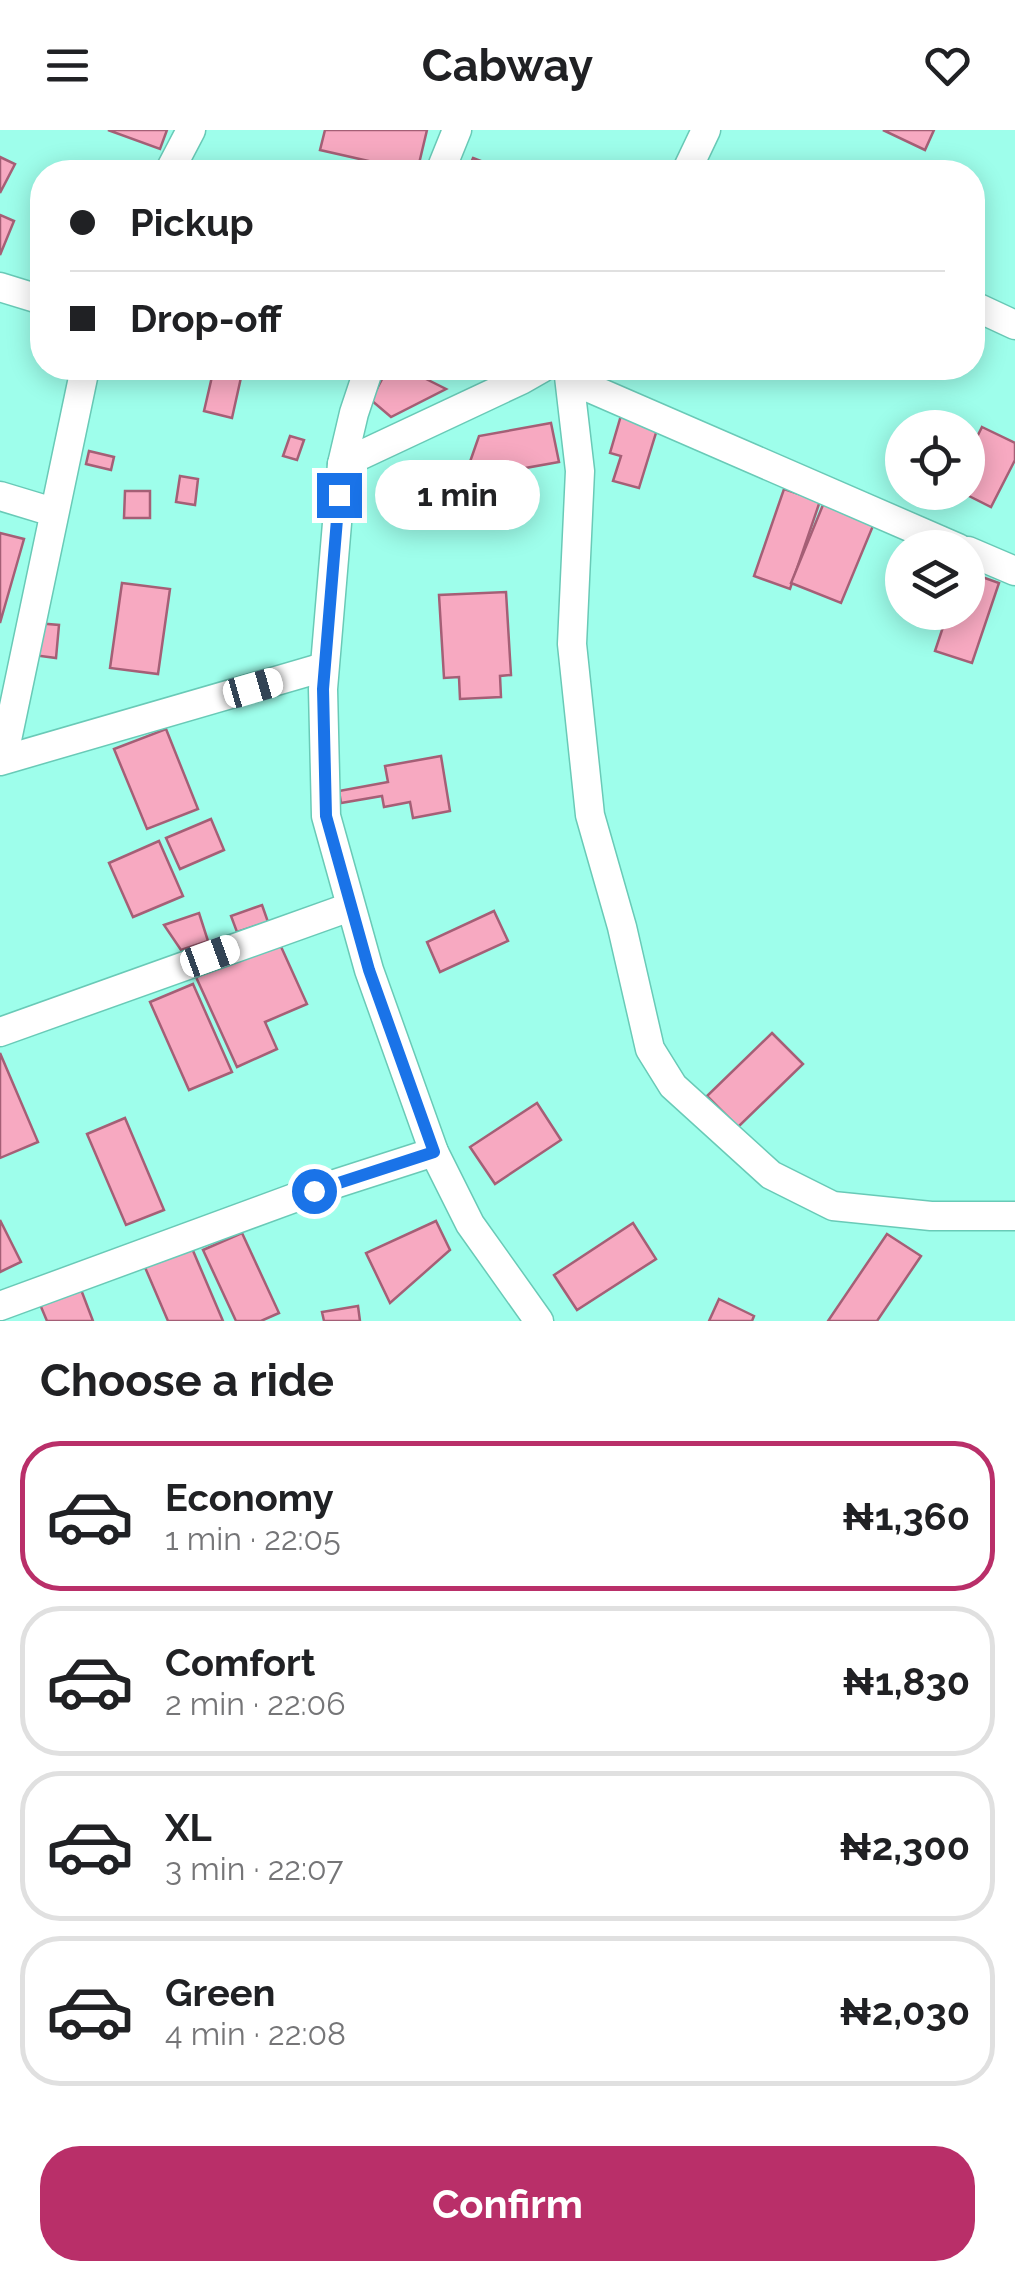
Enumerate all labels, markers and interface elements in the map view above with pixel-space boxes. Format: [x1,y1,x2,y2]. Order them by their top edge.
icon: menu [40,38,95,93]
icon: heart [920,38,975,93]
text: Cabway [422,39,593,92]
text: Pickup [130,200,254,245]
text: Drop-off [130,296,282,341]
map controls [885,410,985,630]
button: locate [885,410,985,510]
callout: 1 min [374,460,539,530]
route end [317,473,362,518]
text: 1 min [417,476,498,513]
button: layers [885,530,985,630]
car [220,665,286,711]
car [177,932,243,980]
route start [292,1169,337,1214]
text: Choose a ride [40,1354,334,1407]
icon: car [45,1471,135,1561]
text: Economy [165,1475,334,1520]
text: ₦1,360 [842,1494,970,1539]
text: 1 min · 22:05 [165,1520,341,1557]
icon: car [45,1636,135,1726]
text: Comfort [165,1640,315,1685]
text: ₦1,830 [842,1659,970,1704]
text: 2 min · 22:06 [165,1685,345,1722]
icon: car [45,1801,135,1891]
text: XL [165,1805,212,1850]
text: ₦2,300 [839,1824,970,1869]
text: 3 min · 22:07 [165,1850,344,1887]
icon: car [45,1966,135,2056]
text: Green [165,1970,275,2015]
text: ₦2,030 [839,1989,970,2034]
text: 4 min · 22:08 [165,2015,346,2052]
button: Confirm [40,2146,975,2261]

